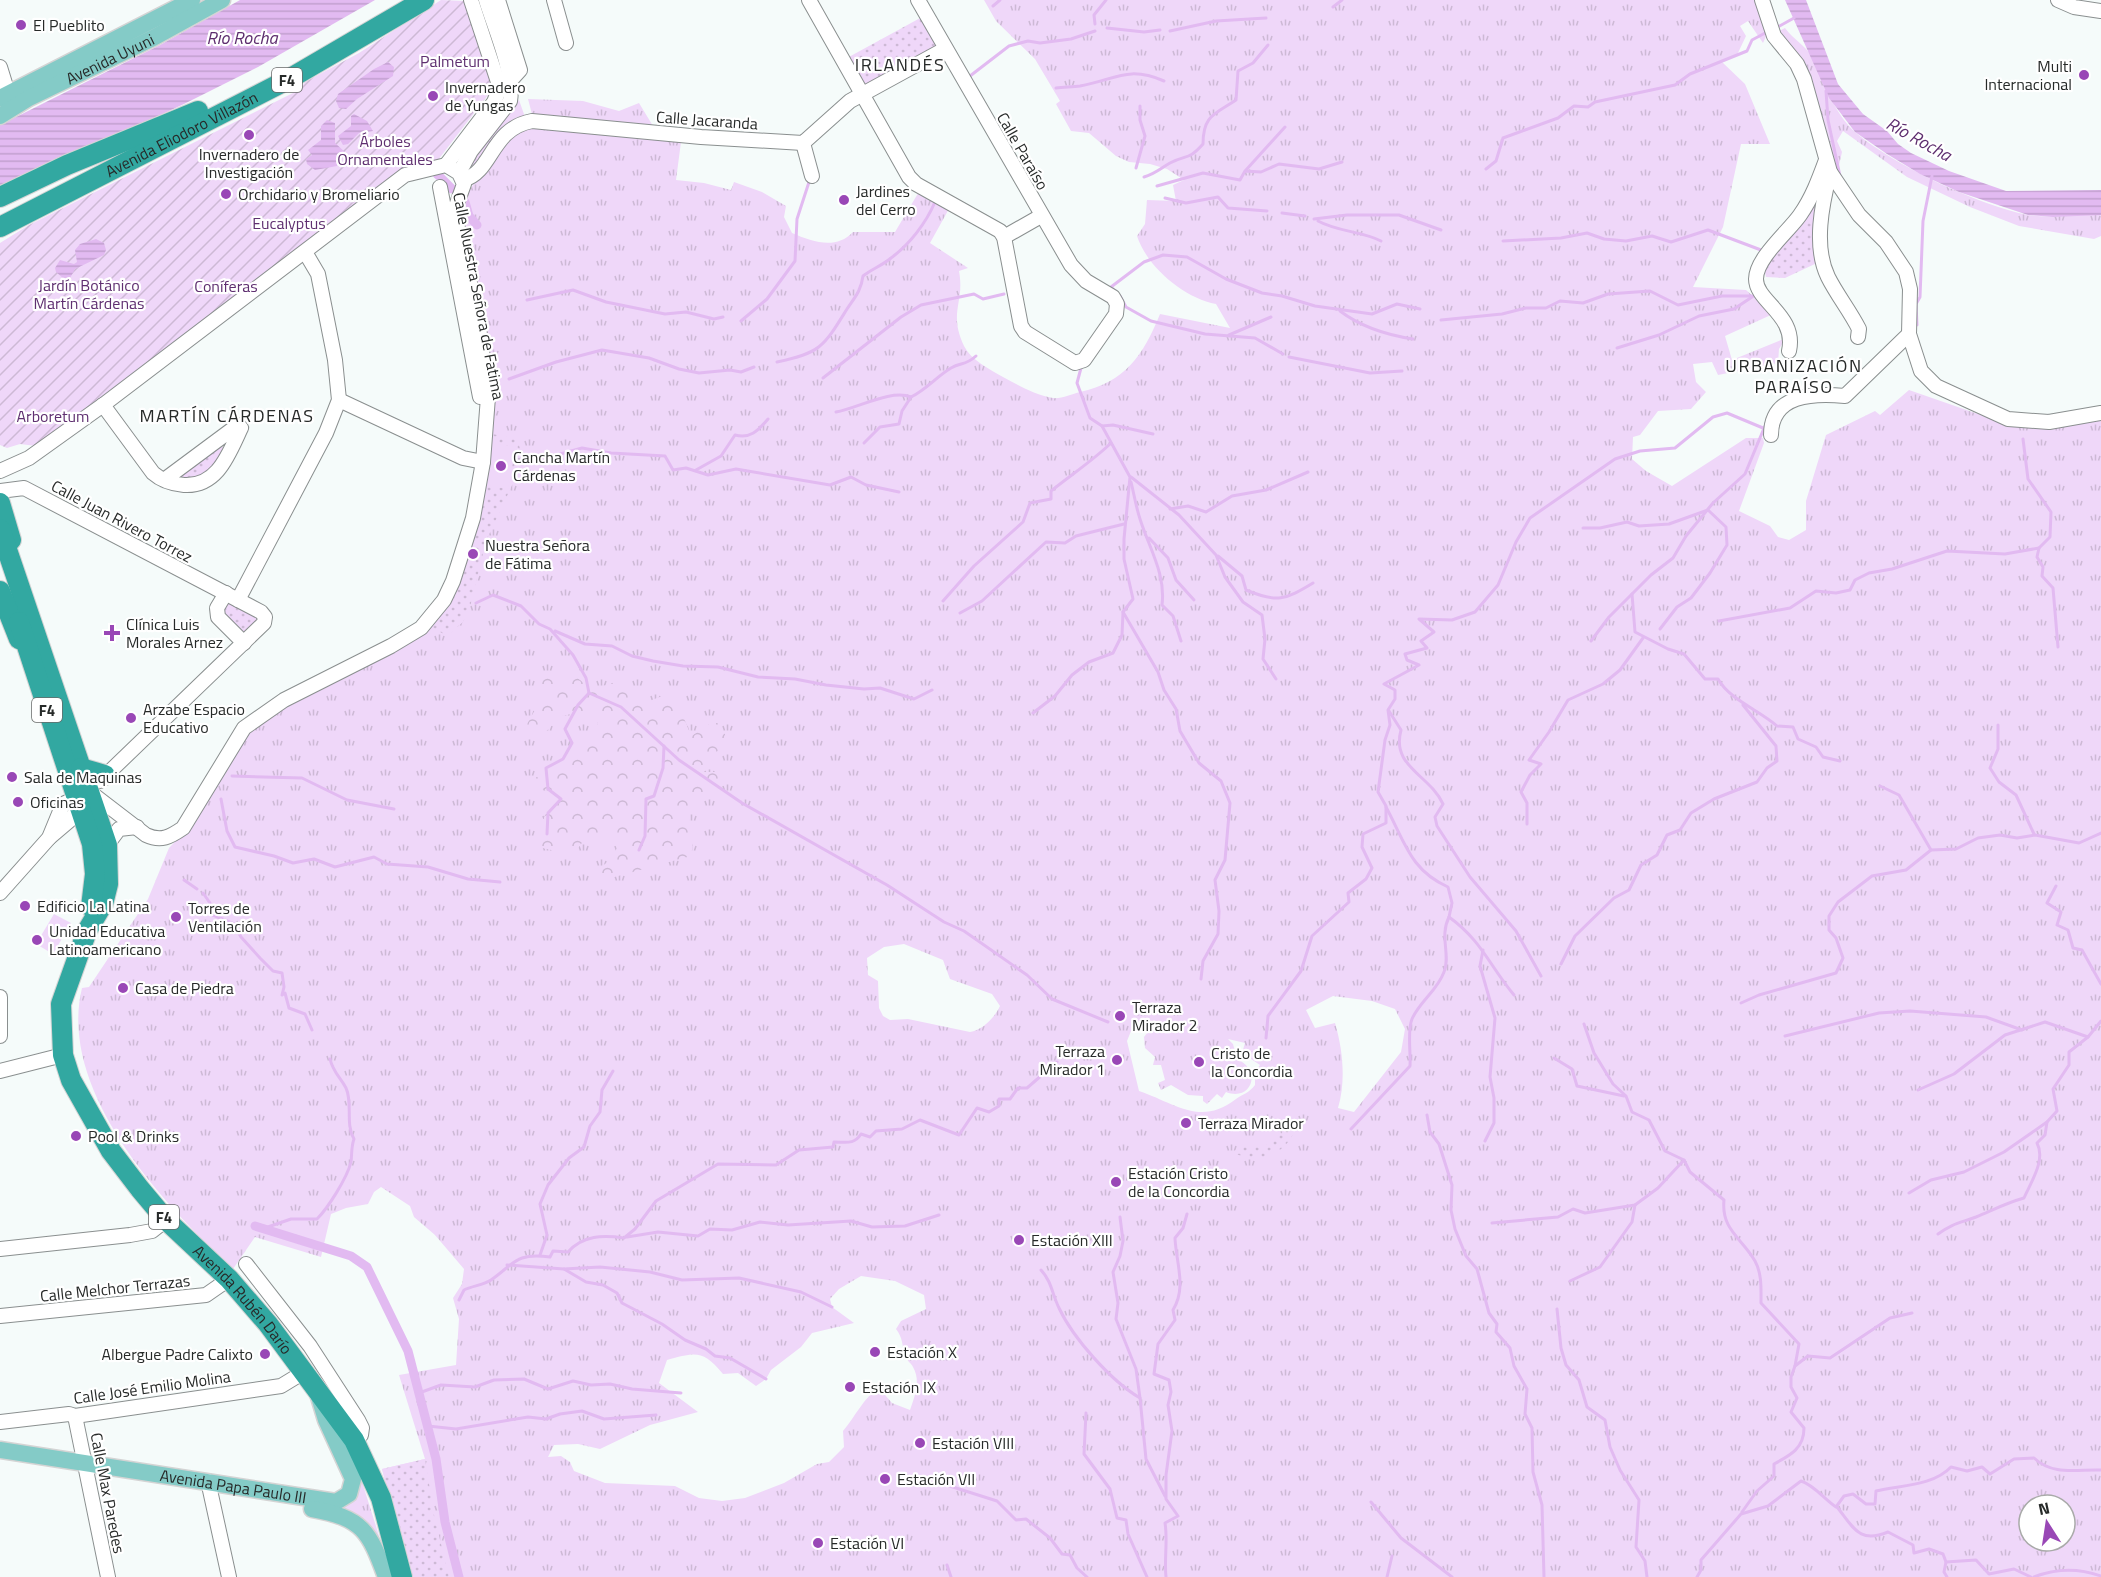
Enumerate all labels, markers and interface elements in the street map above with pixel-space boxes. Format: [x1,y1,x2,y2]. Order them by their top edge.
place label: El Pueblito [33,13,105,37]
marker: El Pueblito [14,18,28,32]
water label: Río Rocha [207,24,278,51]
street label: Avenida Uyuni [62,27,158,91]
park label: Palmetum [420,49,490,73]
district label: IRLANDÉS [855,51,945,78]
place label: Multi Internacional [1984,54,2072,96]
road number: F4 [272,68,302,92]
marker: Multi Internacional [2077,68,2091,82]
place label: Invernadero de Yungas [445,75,526,117]
street label: Avenida Eliodoro Villazón [101,85,262,183]
marker: Invernadero de Yungas [426,89,440,103]
street label: Calle Jacaranda [655,104,759,136]
street label: Calle Paraíso [991,108,1055,194]
water label: Río Rocha [1881,110,1957,168]
marker: Invernadero de Investigación [242,128,256,142]
park label: Árboles Ornamentales [337,129,433,171]
place label: Invernadero de Investigación [199,142,299,184]
place label: Jardines del Cerro [856,179,916,221]
place label: Orchidario y Bromeliario [238,182,400,206]
marker: Orchidario y Bromeliario [219,187,233,201]
street label: Calle Nuestra Señora de Fatima [447,190,511,402]
marker: Jardines del Cerro [837,193,851,207]
park label: Eucalyptus [252,211,326,235]
park label: Jardín Botánico Martín Cárdenas [34,273,144,315]
park label: Coníferas [194,274,258,298]
district label: URBANIZACIÓN PARAÍSO [1725,352,1863,400]
district label: MARTÍN CÁRDENAS [140,402,314,429]
park label: Arboretum [17,404,89,428]
place label: Cancha Martín Cárdenas [513,445,610,487]
marker: Cancha Martín Cárdenas [494,459,508,473]
street label: Calle Juan Rivero Torrez [47,474,197,568]
place label: Nuestra Señora de Fátima [485,533,590,575]
marker: Nuestra Señora de Fátima [466,547,480,561]
place label: Clínica Luis Morales Arnez [126,612,223,654]
marker: Clínica Luis Morales Arnez [103,624,121,642]
place label: Arzabe Espacio Educativo [143,697,245,739]
road number: F4 [32,698,62,722]
marker: Arzabe Espacio Educativo [124,711,138,725]
place label: Sala de Maquinas [24,765,142,789]
marker: Sala de Maquinas [5,770,19,784]
place label: Oficinas [30,790,84,814]
marker: Oficinas [11,795,25,809]
place label: Edificio La Latina [37,894,150,918]
place label: Torres de Ventilación [188,896,262,938]
marker: Edificio La Latina [18,899,32,913]
marker: Torres de Ventilación [169,910,183,924]
place label: Unidad Educativa Latinoamericano [49,919,165,961]
marker: Unidad Educativa Latinoamericano [30,933,44,947]
place label: Casa de Piedra [135,976,234,1000]
marker: Casa de Piedra [116,981,130,995]
place label: Terraza Mirador 2 [1132,995,1197,1037]
marker: Terraza Mirador 2 [1113,1009,1127,1023]
place label: Terraza Mirador 1 [1040,1039,1105,1081]
place label: Cristo de la Concordia [1211,1041,1292,1083]
marker: Terraza Mirador 1 [1110,1053,1124,1067]
marker: Cristo de la Concordia [1192,1055,1206,1069]
place label: Terraza Mirador [1198,1111,1304,1135]
marker: Terraza Mirador [1179,1116,1193,1130]
place label: Pool & Drinks [88,1124,179,1148]
marker: Pool & Drinks [69,1129,83,1143]
place label: Estación Cristo de la Concordia [1128,1161,1230,1203]
marker: Estación Cristo de la Concordia [1109,1175,1123,1189]
road number: F4 [149,1205,179,1229]
place label: Estación XIII [1031,1228,1113,1252]
marker: Estación XIII [1012,1233,1026,1247]
street label: Avenida Rubén Darío [188,1239,298,1359]
street label: Calle Melchor Terrazas [39,1268,191,1308]
place label: Estación X [887,1340,957,1364]
place label: Albergue Padre Calixto [101,1342,253,1366]
marker: Estación X [868,1345,882,1359]
marker: Albergue Padre Calixto [258,1347,272,1361]
street label: Calle José Emilio Molina [72,1364,232,1410]
place label: Estación IX [862,1375,936,1399]
marker: Estación IX [843,1380,857,1394]
street label: Calle Max Paredes [85,1430,131,1556]
place label: Estación VIII [932,1431,1014,1455]
marker: Estación VIII [913,1436,927,1450]
street label: Avenida Papa Paulo III [158,1463,308,1509]
place label: Estación VII [897,1467,975,1491]
marker: Estación VII [878,1472,892,1486]
north arrow [2017,1493,2077,1553]
text: N [2036,1495,2052,1521]
place label: Estación VI [830,1531,904,1555]
marker: Estación VI [811,1536,825,1550]

